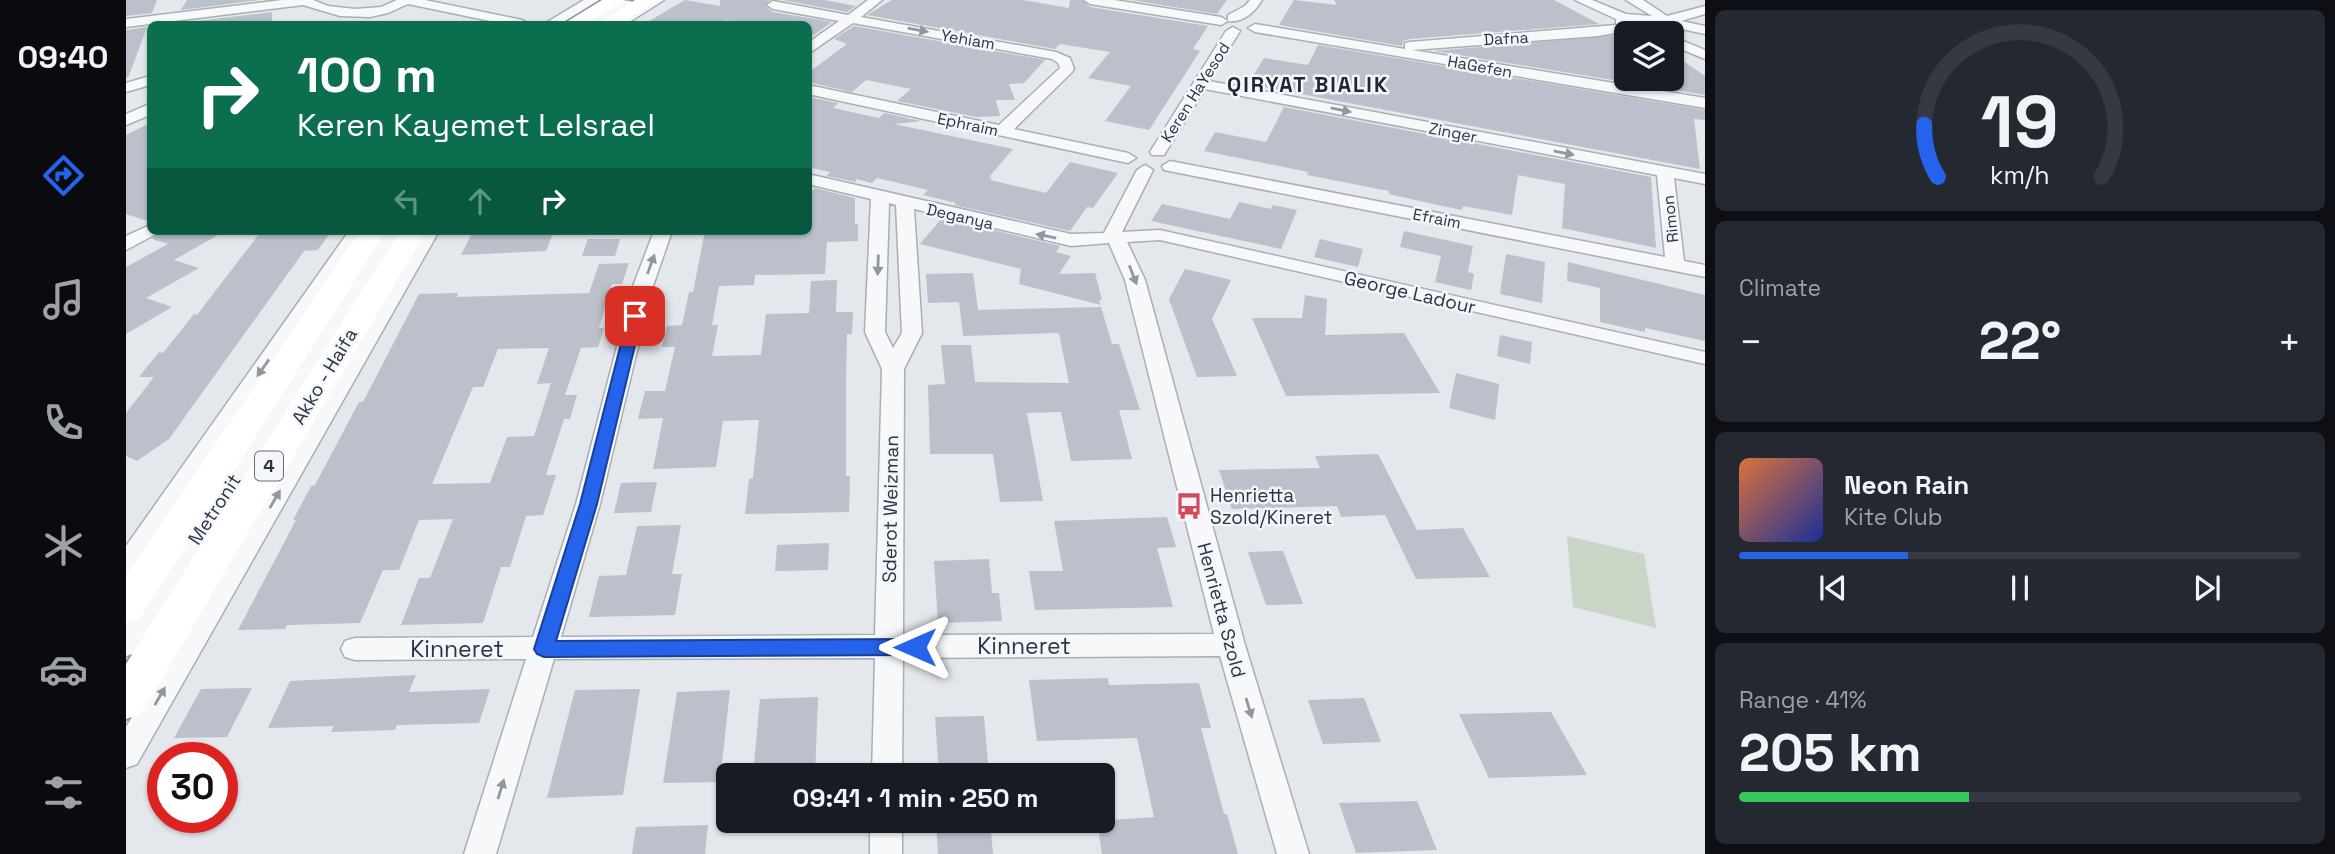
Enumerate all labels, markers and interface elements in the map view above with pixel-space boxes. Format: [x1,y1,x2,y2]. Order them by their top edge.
map controls [1614,21,1684,91]
button: layers [1614,21,1684,91]
street label: Yehiam [939,24,997,55]
one-way arrow [907,25,929,36]
street label: Dafna [1483,27,1529,50]
text: 09:40 [17,37,109,77]
street label: Keren HaYesod [1156,38,1235,146]
text: 100 m [297,44,437,106]
icon: right [182,49,273,140]
street label: HaGefen [1446,50,1514,83]
district label: QIRYAT BIALIK [1227,71,1389,98]
text: 19 [1981,75,2059,168]
text: Keren Kayemet LeIsrael [297,105,655,145]
one-way arrow [1330,105,1352,116]
street label: Ephraim [936,108,1000,141]
street label: Zinger [1427,118,1479,147]
one-way arrow [1553,148,1575,159]
icon: directions [39,151,88,200]
text: km/h [1990,158,2050,190]
icon: left [388,182,426,220]
icon: ahead [461,182,499,220]
icon: right [534,182,572,220]
street label: Rimon [1658,194,1683,244]
street label: Deganya [924,199,995,234]
street label: Efraim [1411,204,1463,233]
one-way arrow [1035,230,1057,241]
one-way arrow [646,254,657,275]
one-way arrow [872,254,883,276]
one-way arrow [1127,265,1138,286]
street label: George Ladour [1342,265,1478,320]
text: Climate [1739,273,1821,303]
icon: music [39,275,88,324]
pin [605,286,665,346]
icon: arrive [616,297,654,335]
text: 22° [1979,308,2061,374]
text: − [1739,318,1763,366]
text: + [2277,318,2301,366]
street label: Akko - Haifa [286,323,363,429]
one-way arrow [256,359,270,377]
icon: phone [39,398,88,447]
street label: Sderot Weizman [877,435,904,583]
road number: 4 [255,452,283,480]
text: Neon Rain [1844,468,1969,502]
street label: Metronit [182,469,247,549]
place label: Henrietta Szold/Kineret [1210,483,1332,530]
one-way arrow [268,490,281,509]
bus stop icon: Henrietta Szold/Kineret [1174,491,1204,521]
text: Kite Club [1844,502,1943,532]
icon: climate [39,521,88,570]
street label: Henrietta Szold [1191,540,1252,680]
icon: previous [1814,569,1852,607]
icon: pause [2001,569,2039,607]
icon: next [2188,569,2226,607]
position arrow [878,610,952,684]
street label: Kinneret [977,631,1071,661]
street label: Kinneret [410,634,504,664]
icon: car [39,645,88,694]
text: Range · 41% [1739,685,1867,715]
one-way arrow [154,687,166,706]
one-way arrow [1245,697,1255,718]
text: 205 km [1739,720,1922,786]
speed limit sign: 30 [147,742,238,833]
icon: filters [39,768,88,817]
one-way arrow [496,778,506,799]
text: 09:41 · 1 min · 250 m [793,781,1038,815]

